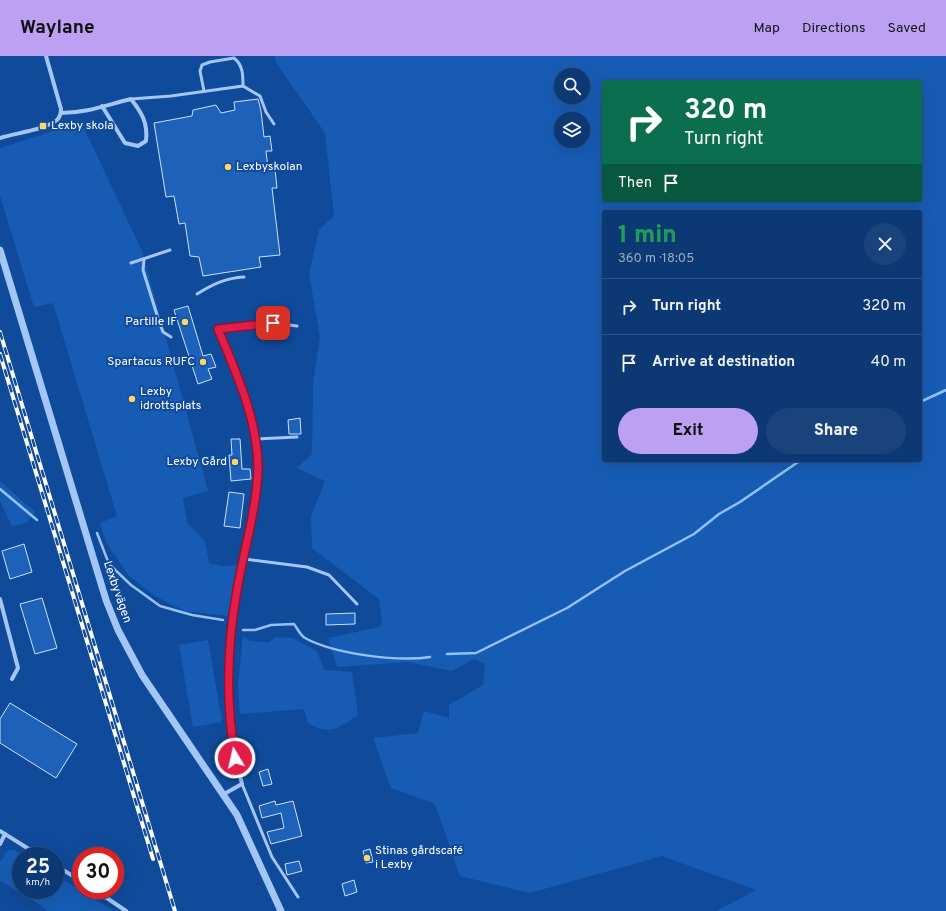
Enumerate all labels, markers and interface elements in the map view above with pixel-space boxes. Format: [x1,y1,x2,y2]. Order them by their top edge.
text: Waylane [20,16,95,40]
text: Map [754,20,780,37]
text: Directions [802,20,866,37]
text: Saved [888,20,926,37]
map controls [554,68,590,148]
button: search [554,68,590,104]
text: 320 m [684,93,767,129]
icon: right [618,96,670,148]
button: layers [554,112,590,148]
place label: Lexby skola [51,118,114,134]
marker: Lexby skola [38,121,48,131]
text: Turn right [684,128,764,151]
place label: Lexbyskolan [236,159,303,175]
marker: Lexbyskolan [223,162,233,172]
icon: arrive [660,172,682,194]
text: Then [618,174,652,193]
text: 1 min [618,221,677,251]
button: close [864,223,906,265]
text: 360 m · 18:05 [618,251,694,267]
icon: right [618,296,640,318]
text: Turn right [652,297,721,316]
text: 320 m [862,297,906,316]
pin [256,306,290,340]
icon: arrive [262,312,284,334]
place label: Partille IF [125,314,177,330]
marker: Partille IF [180,317,190,327]
icon: arrive [618,352,640,374]
text: Arrive at destination [652,353,795,372]
text: 40 m [871,353,906,372]
place label: Spartacus RUFC [107,354,195,370]
marker: Spartacus RUFC [198,357,208,367]
place label: Lexby idrottsplats [140,384,201,414]
marker: Lexby idrottsplats [127,394,137,404]
button: Exit [618,408,758,454]
button: Share [766,408,906,454]
place label: Lexby Gård [166,454,227,470]
marker: Lexby Gård [230,457,240,467]
street label: Lexbyvägen [99,559,135,625]
position arrow [214,737,256,779]
place label: Stinas gårdscafé i Lexby [375,843,463,873]
speed limit sign: 30 [72,847,124,899]
marker: Stinas gårdscafé i Lexby [362,853,372,863]
text: 25 [26,855,50,881]
text: km/h [26,876,50,889]

